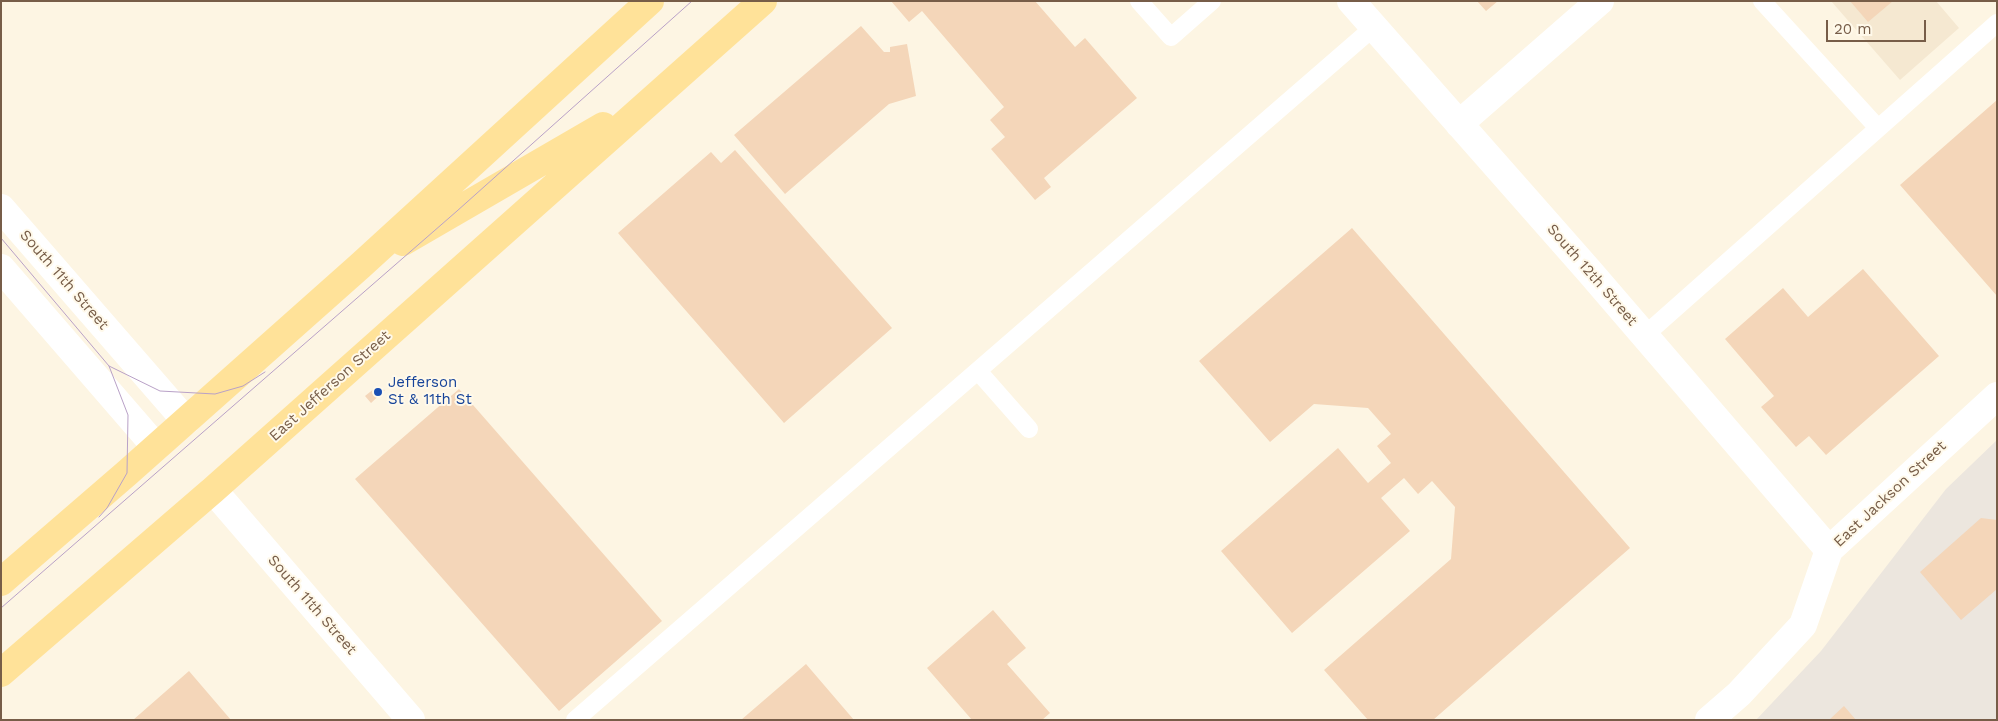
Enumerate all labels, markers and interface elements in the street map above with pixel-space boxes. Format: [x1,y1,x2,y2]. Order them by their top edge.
scale bar [1828,10,1928,42]
text: 20 m [1834,20,1872,38]
street label: South 12th Street [1543,220,1641,330]
street label: South 11th Street [16,227,112,333]
street label: East Jefferson Street [266,327,394,445]
place label: Jefferson St & 11th St [388,374,472,409]
marker: Jefferson St & 11th St [372,386,384,398]
street label: East Jackson Street [1830,437,1950,551]
street label: South 11th Street [264,552,360,658]

